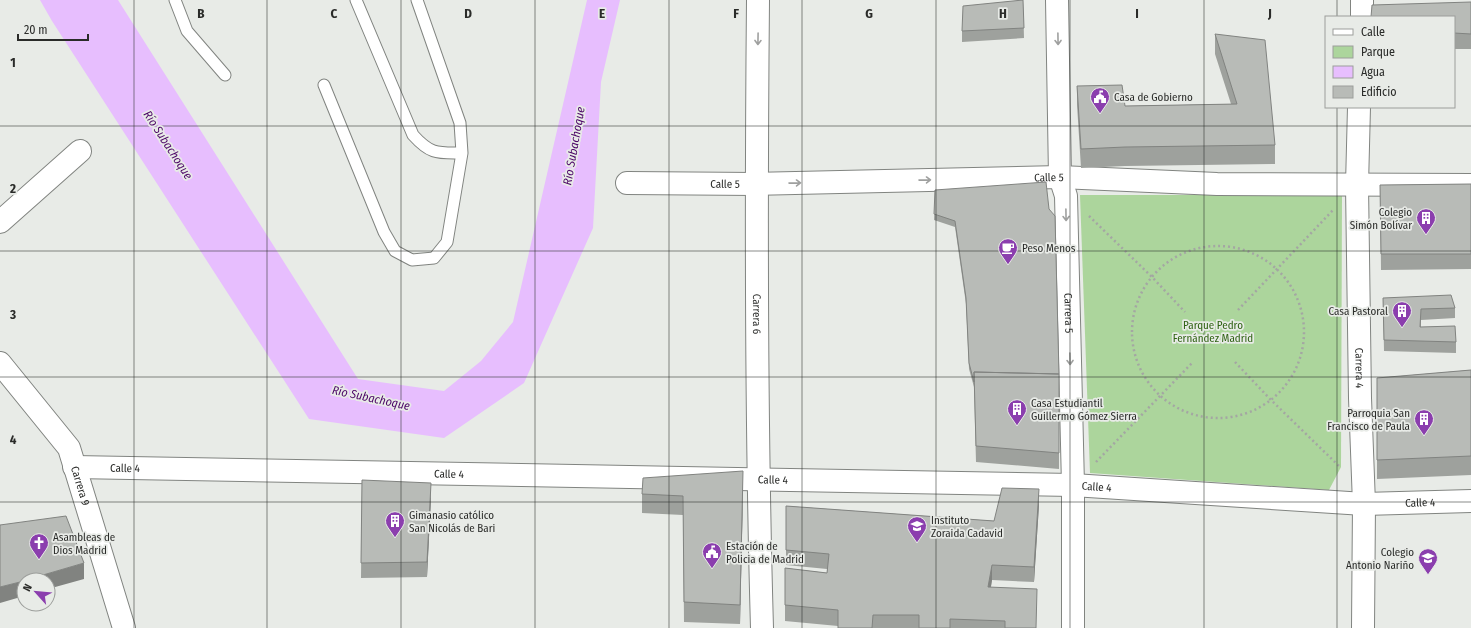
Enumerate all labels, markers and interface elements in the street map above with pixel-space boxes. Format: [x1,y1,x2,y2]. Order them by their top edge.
text: B [197,6,205,21]
text: C [331,6,338,21]
text: D [464,6,472,21]
text: E [599,6,605,21]
text: F [733,6,739,21]
text: G [865,6,873,21]
text: H [999,6,1007,21]
text: I [1135,6,1139,21]
text: J [1267,6,1272,21]
scale bar [18,16,88,42]
legend [1325,16,1455,108]
text: 20 m [24,23,48,37]
text: Calle [1361,25,1385,39]
one-way arrow [754,32,761,45]
one-way arrow [1054,32,1062,45]
text: Parque [1361,45,1395,59]
text: 1 [10,55,16,70]
text: Agua [1361,65,1385,79]
text: Edificio [1361,85,1397,99]
public building icon: Casa de Gobierno [1089,86,1111,114]
place label: Casa de Gobierno [1114,91,1193,104]
water label: Río Subachoque [560,106,588,186]
water label: Río Subachoque [141,108,196,182]
street label: Calle 5 [1034,171,1064,185]
one-way arrow [918,176,931,184]
street label: Calle 5 [710,178,740,191]
one-way arrow [788,179,801,187]
text: 2 [9,181,16,196]
place label: Colegio Simón Bolívar [1350,206,1412,232]
building icon: Colegio Simón Bolívar [1415,207,1437,235]
one-way arrow [1063,208,1070,221]
cafe icon: Peso Menos [997,237,1019,265]
place label: Peso Menos [1022,242,1076,255]
street label: Carrera 5 [1061,293,1075,333]
street label: Carrera 6 [750,294,763,335]
building icon: Casa Pastoral [1391,300,1413,328]
place label: Casa Pastoral [1329,305,1388,318]
text: 3 [9,307,16,322]
park label: Parque Pedro Fernández Madrid [1173,319,1253,345]
street label: Carrera 4 [1352,348,1366,389]
one-way arrow [1066,352,1074,365]
water label: Río Subachoque [331,383,411,413]
place label: Casa Estudiantil Guillermo Gómez Sierra [1031,397,1137,423]
building icon: Casa Estudiantil Guillermo Gómez Sierra [1006,398,1028,426]
place label: Parroquia San Francisco de Paula [1327,407,1410,433]
building icon: Parroquia San Francisco de Paula [1413,408,1435,436]
text: 4 [10,432,17,447]
street label: Calle 4 [110,462,141,475]
street label: Carrera 9 [68,465,92,507]
street label: Calle 4 [434,467,465,481]
street label: Calle 4 [758,473,789,487]
street label: Calle 4 [1081,480,1113,495]
street label: Calle 4 [1405,496,1436,510]
place label: Gimanasio católico San Nicolás de Bari [409,509,496,535]
building icon: Gimanasio católico San Nicolás de Bari [384,510,406,538]
place label: Instituto Zoraida Cadavid [931,514,1003,540]
school or university icon: Instituto Zoraida Cadavid [906,515,928,543]
place label: Asambleas de Dios Madrid [53,531,115,557]
church icon: Asambleas de Dios Madrid [28,532,50,560]
place label: Estación de Policia de Madrid [726,540,804,566]
public building icon: Estación de Policia de Madrid [701,541,723,569]
place label: Colegio Antonio Nariño [1346,546,1414,572]
school or university icon: Colegio Antonio Nariño [1417,547,1439,575]
north arrow [16,572,56,612]
text: N [20,582,35,594]

